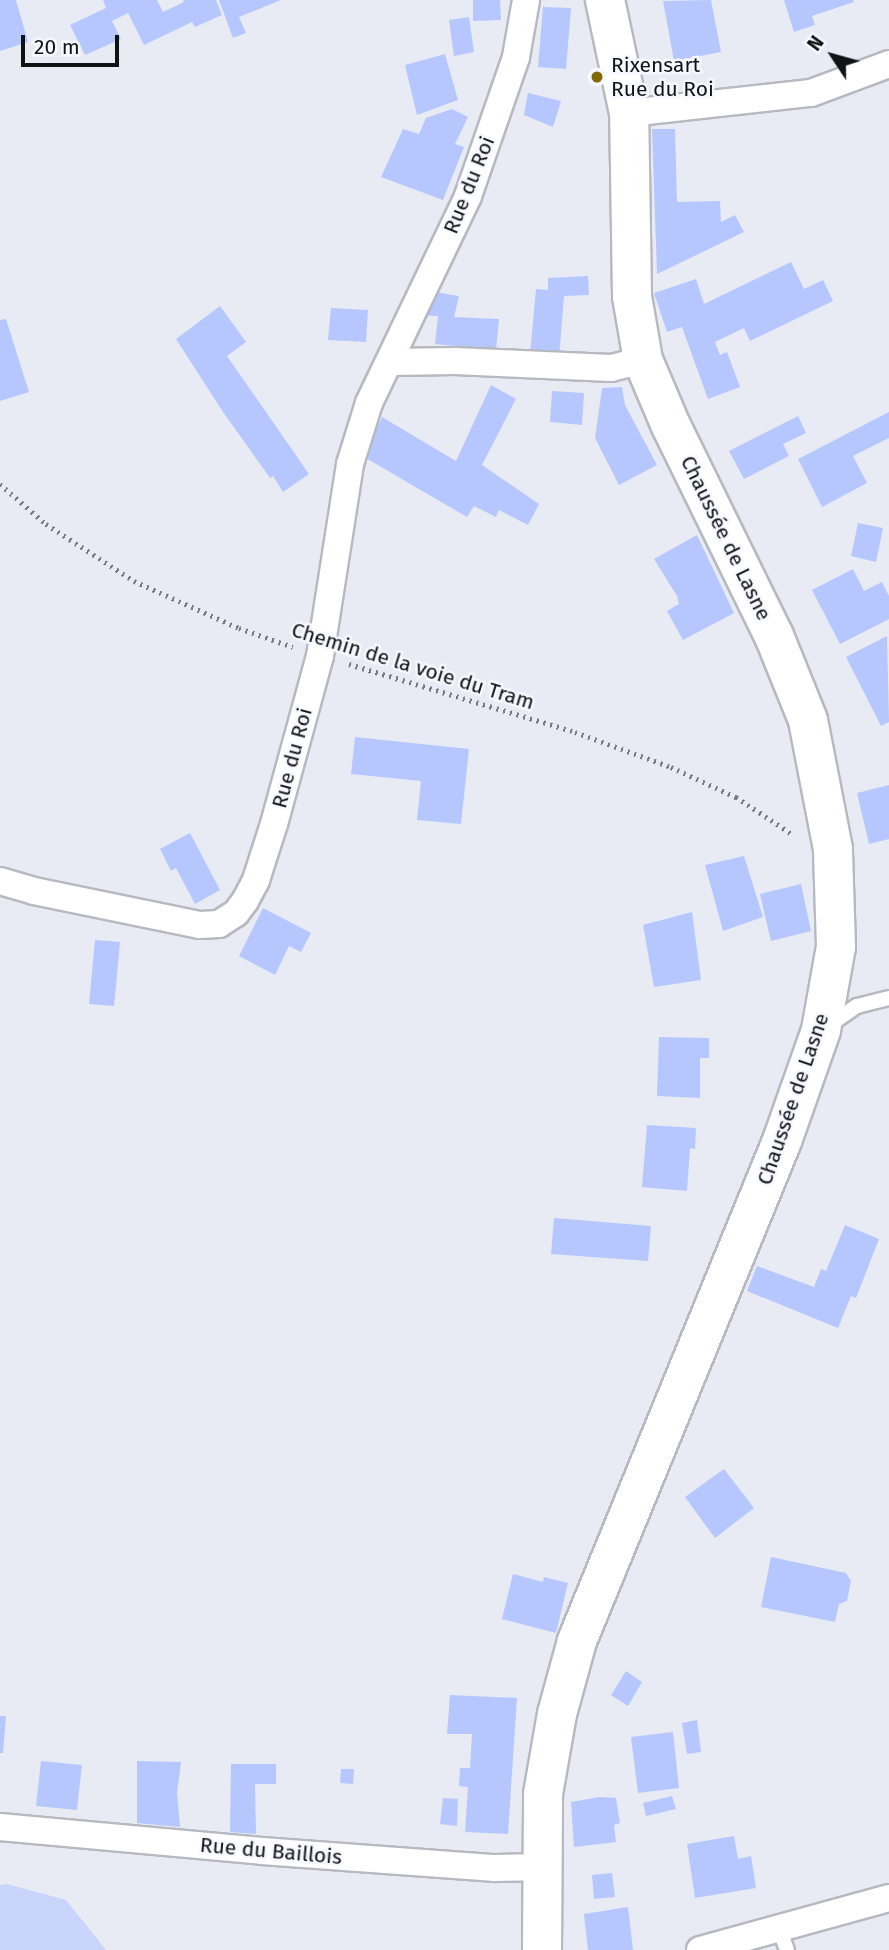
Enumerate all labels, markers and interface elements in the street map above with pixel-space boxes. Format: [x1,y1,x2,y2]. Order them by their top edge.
scale bar [24,21,122,65]
north arrow [798,21,868,91]
text: N [803,32,829,55]
text: 20 m [34,34,80,60]
place label: Rixensart Rue du Roi [611,52,714,102]
marker: Rixensart Rue du Roi [589,69,605,85]
street label: Rue du Roi [438,133,500,237]
street label: Chaussée de Lasne [675,452,777,624]
street label: Chemin de la voie du Tram [289,617,537,715]
street label: Rue du Roi [267,705,317,811]
street label: Chaussée de Lasne [752,1010,834,1188]
street label: Rue du Baillois [199,1832,343,1870]

